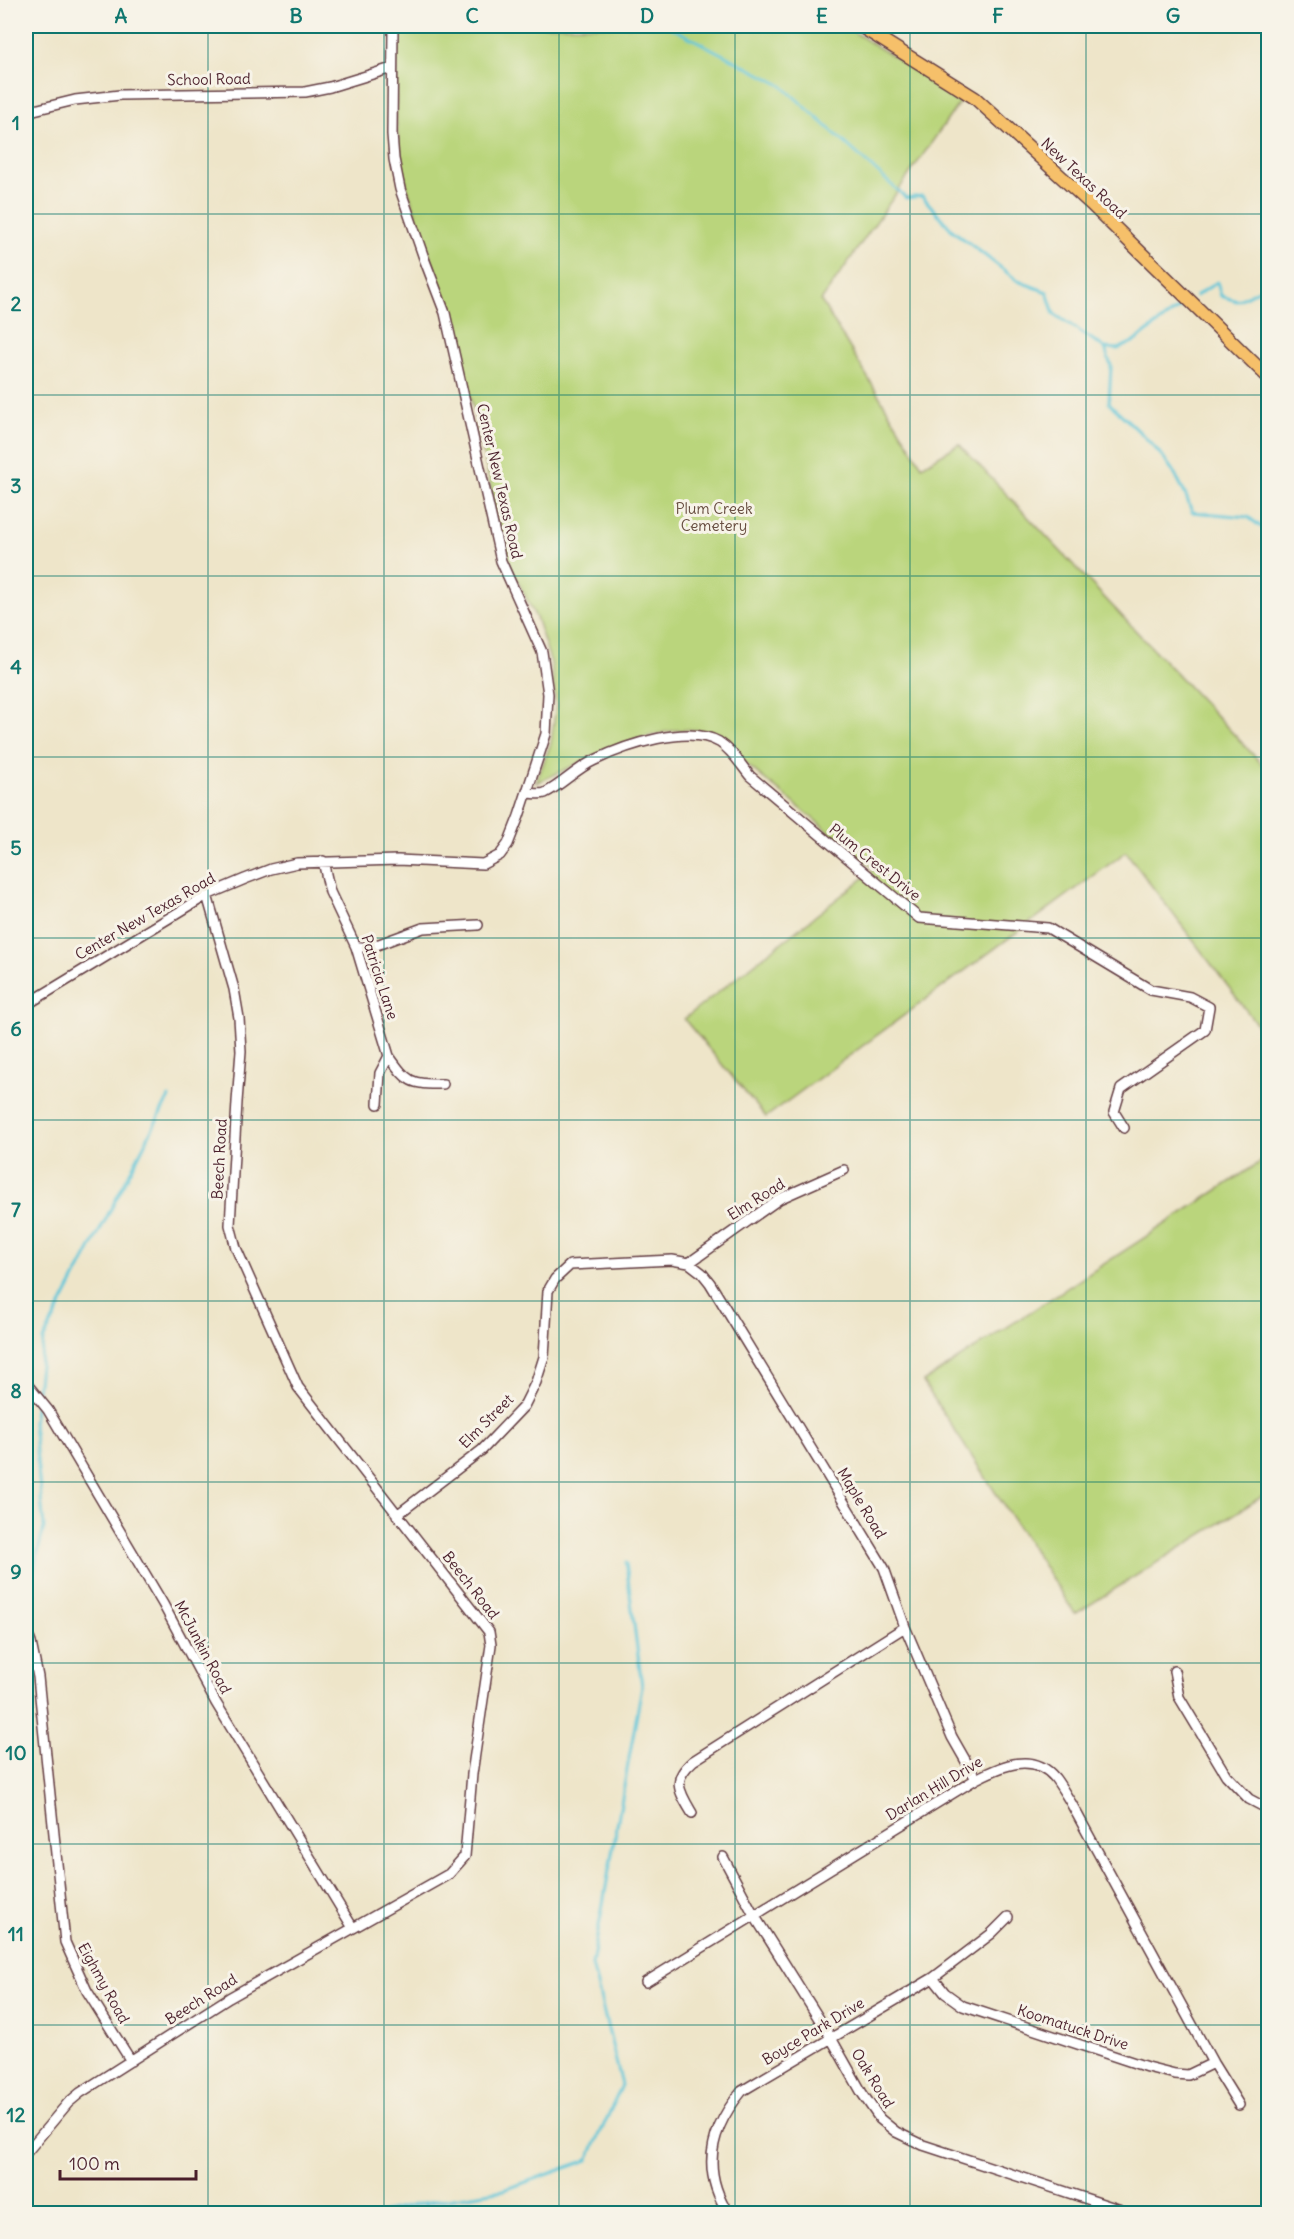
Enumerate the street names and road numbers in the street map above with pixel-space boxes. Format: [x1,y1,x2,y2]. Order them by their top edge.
street label: School Road [167,69,251,89]
street label: New Texas Road [1037,134,1131,223]
street label: Center New Texas Road [473,402,527,561]
street label: Plum Crest Drive [825,819,925,905]
street label: Center New Texas Road [72,868,219,964]
street label: Patricia Lane [357,932,403,1022]
street label: Beech Road [207,1118,231,1200]
street label: Elm Road [724,1174,788,1224]
street label: Elm Street [455,1390,517,1452]
street label: Maple Road [833,1464,891,1542]
street label: Beech Road [439,1547,504,1623]
street label: McJunkin Road [170,1597,236,1697]
street label: Darlan Hill Drive [882,1752,986,1824]
street label: Eighmy Road [74,1939,134,2027]
street label: Beech Road [162,1969,241,2029]
street label: Boyce Park Drive [758,1993,868,2069]
street label: Koomatuck Drive [1015,2000,1131,2054]
street label: Oak Road [847,2045,899,2111]

